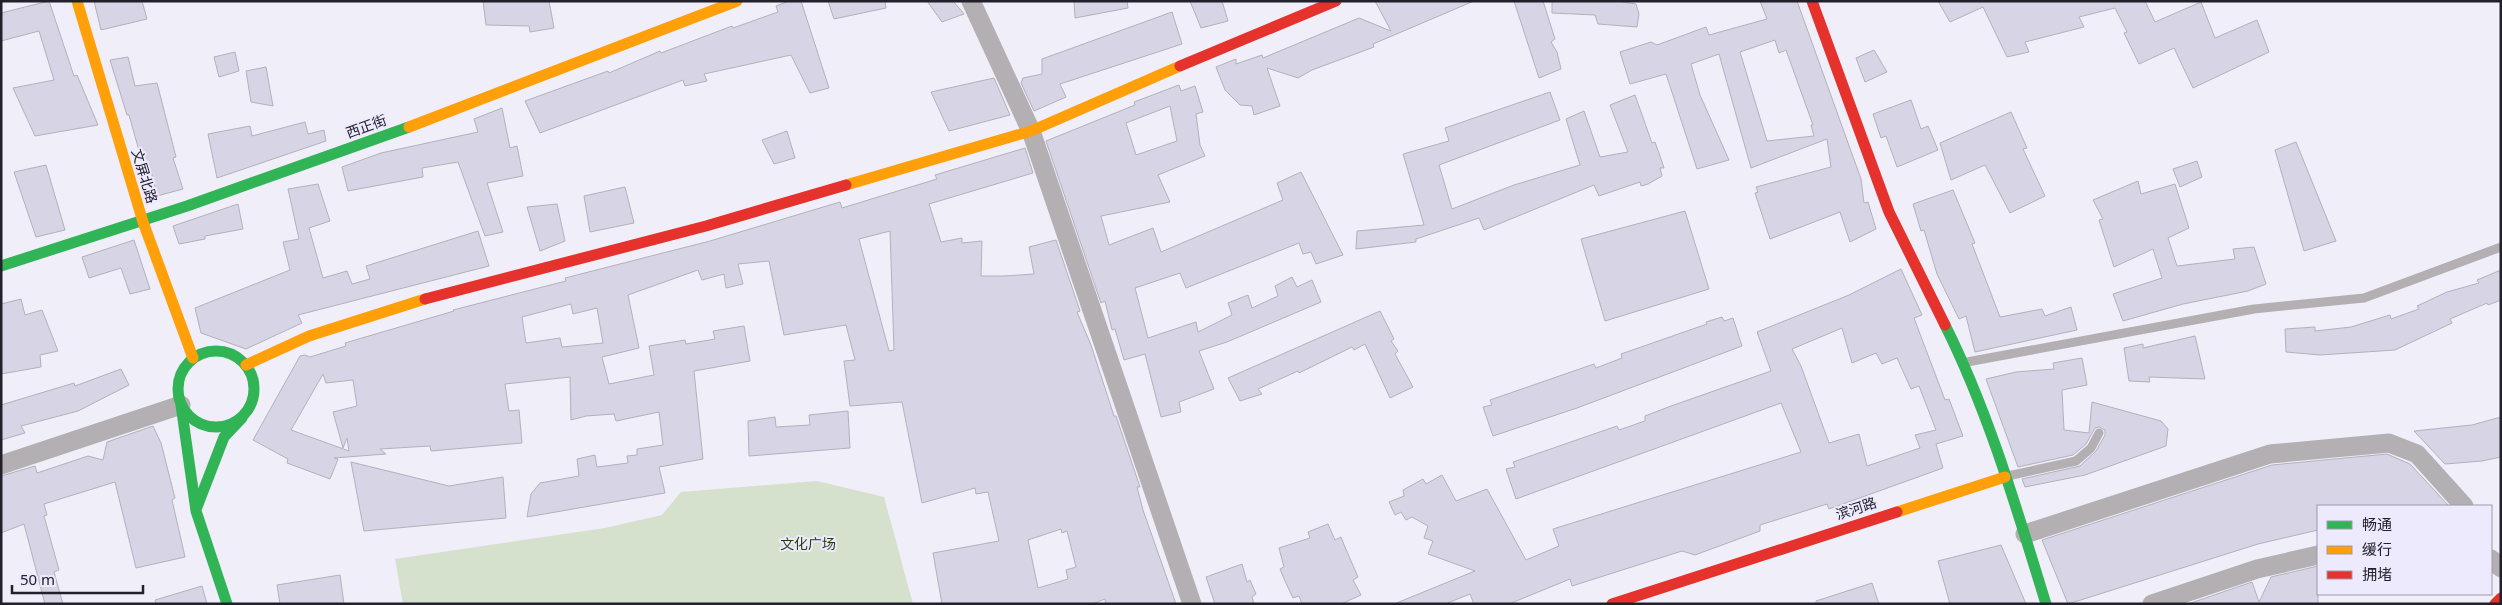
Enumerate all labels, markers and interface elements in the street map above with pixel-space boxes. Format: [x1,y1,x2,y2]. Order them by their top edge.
street label: 西正街 [343,110,389,142]
street label: 文屏北路 [128,146,162,206]
street label: 滨河路 [1833,492,1879,524]
legend [2317,505,2492,595]
text: 畅通 [2362,514,2392,534]
park label: 文化广场 [780,534,836,553]
text: 缓行 [2362,539,2392,559]
scale bar [12,562,144,594]
text: 拥堵 [2362,564,2392,584]
text: 50 m [20,569,55,589]

